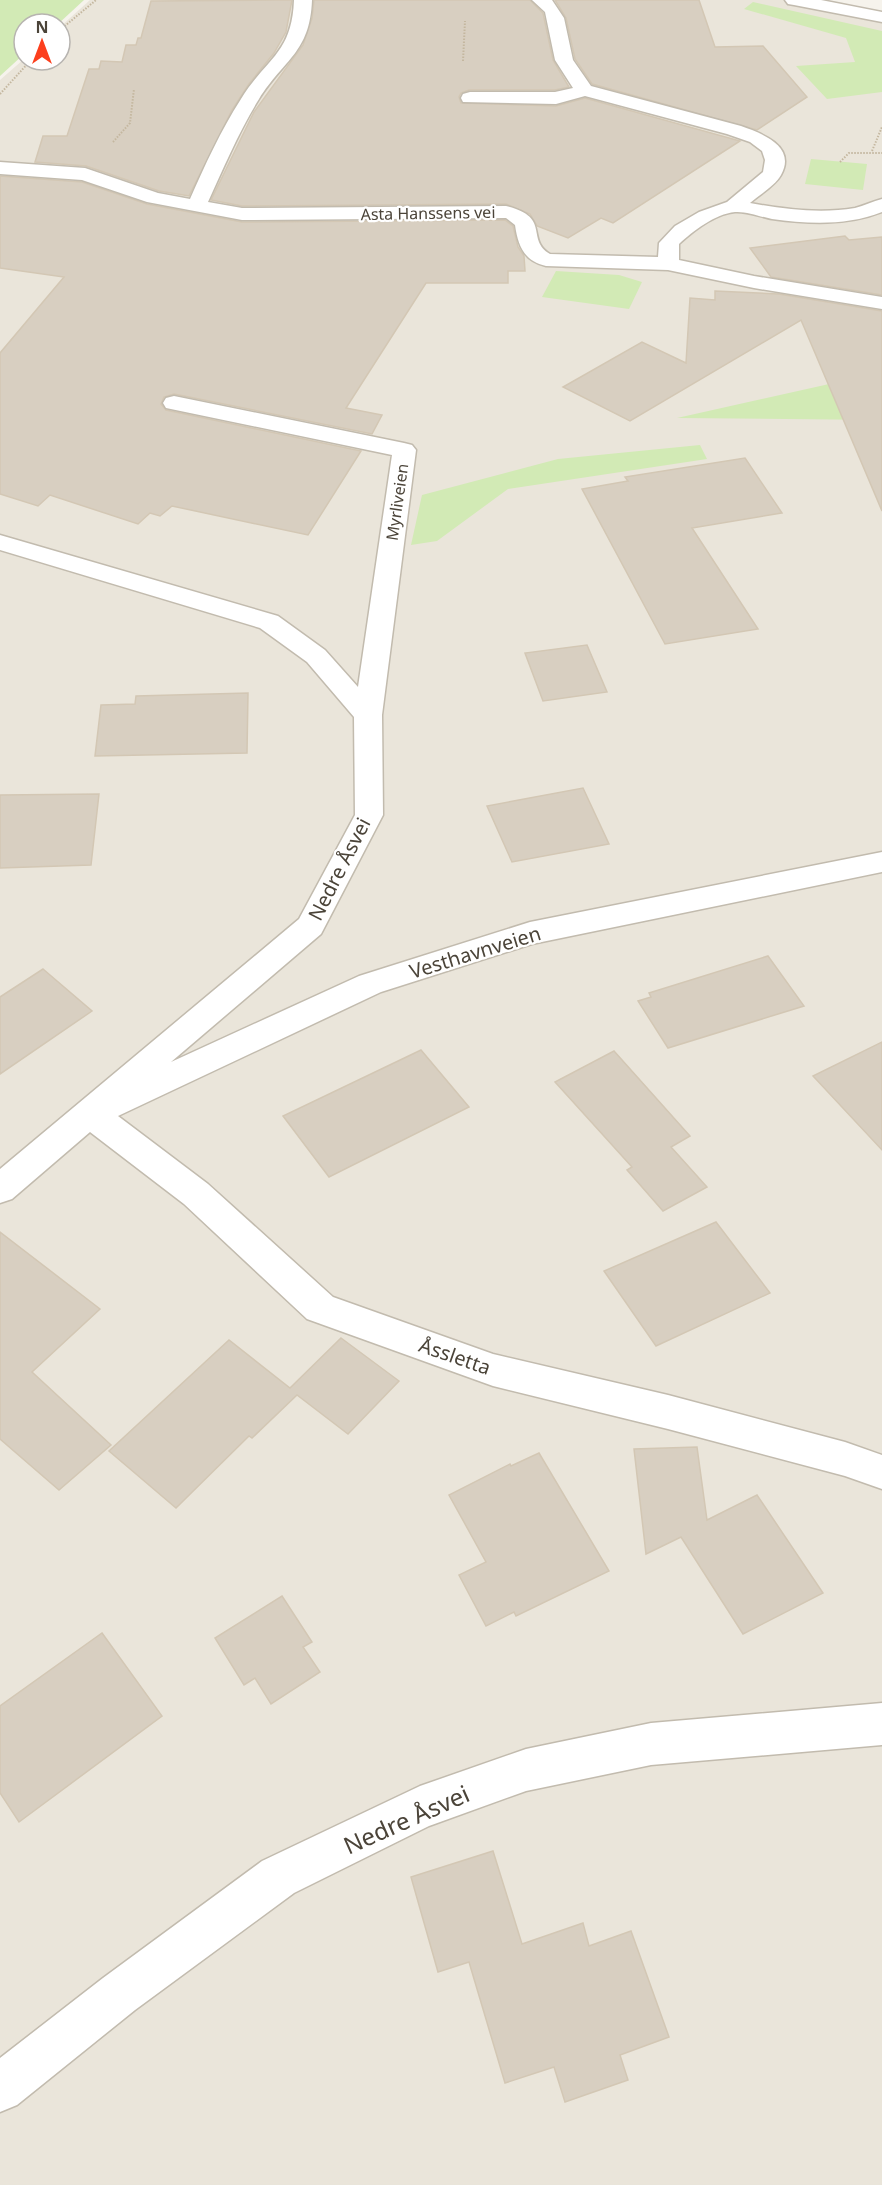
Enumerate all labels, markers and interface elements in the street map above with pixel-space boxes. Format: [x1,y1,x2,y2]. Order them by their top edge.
north arrow [12,12,72,72]
text: N [35,16,49,38]
street label: Asta Hanssens vei [360,201,496,225]
street label: Myrliveien [381,462,413,542]
street label: Nedre Åsvei [302,813,376,925]
street label: Vesthavnveien [406,919,544,985]
street label: Åssletta [416,1331,494,1381]
street label: Nedre Åsvei [338,1777,474,1861]

